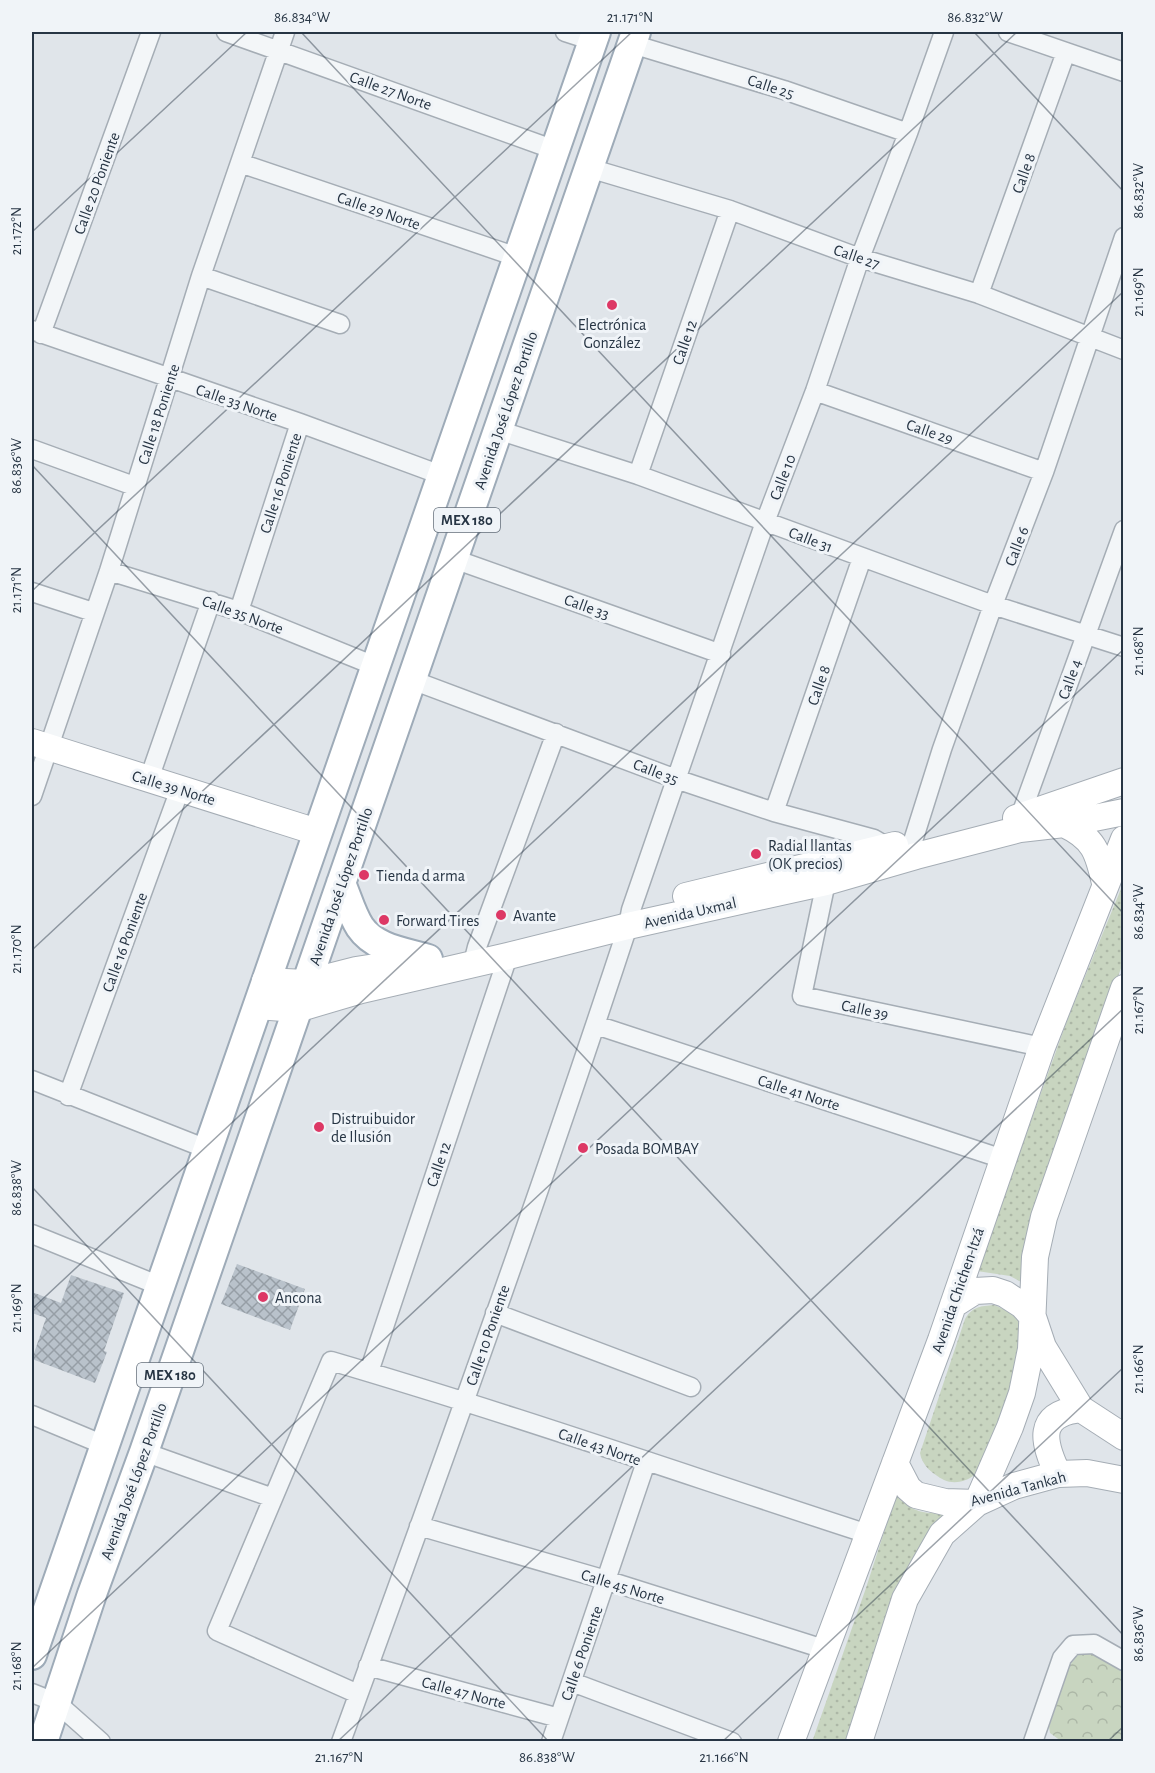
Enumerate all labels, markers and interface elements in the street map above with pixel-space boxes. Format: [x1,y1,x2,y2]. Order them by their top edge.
text: 86.834°W [274,10,331,25]
text: 21.171°N [607,10,653,25]
text: 86.832°W [947,10,1003,25]
street label: Calle 27 Norte [348,69,434,113]
street label: Calle 25 [746,72,796,102]
street label: Calle 20 Poniente [71,130,123,237]
street label: Calle 8 [1009,151,1039,195]
text: 86.832°W [1131,163,1146,219]
street label: Calle 29 Norte [335,189,422,233]
text: 21.172°N [9,207,24,255]
street label: Calle 27 [832,242,882,272]
text: 21.169°N [1131,267,1146,317]
marker: Electrónica González [605,298,619,312]
place label: Electrónica González [578,317,646,351]
street label: Calle 12 [670,318,700,367]
street label: Avenida José López Portillo [471,329,541,491]
street label: Calle 18 Poniente [135,362,183,467]
street label: Calle 33 Norte [194,382,280,424]
street label: Calle 29 [904,416,955,447]
street label: Calle 16 Poniente [257,431,305,536]
text: 86.836°W [9,437,24,494]
street label: Calle 10 [767,452,799,502]
road number: MEX 180 [434,508,500,532]
street label: Calle 31 [786,524,835,556]
street label: Calle 6 [1002,524,1032,568]
text: 21.171°N [9,567,24,613]
street label: Calle 33 [562,591,611,622]
street label: Calle 35 Norte [200,593,285,637]
text: 21.168°N [1131,626,1146,676]
street label: Calle 4 [1055,657,1085,701]
street label: Calle 8 [805,663,833,707]
street label: Calle 35 [631,756,680,788]
street label: Calle 39 Norte [130,768,217,808]
street label: Avenida José López Portillo [306,805,376,967]
place label: Radial llantas (OK precios) [768,838,852,872]
marker: Radial llantas (OK precios) [749,847,763,861]
marker: Tienda d arma [357,868,371,882]
place label: Tienda d arma [376,868,465,884]
text: 86.834°W [1131,883,1146,940]
street label: Calle 16 Poniente [100,890,150,994]
street label: Avenida Uxmal [642,895,738,931]
marker: Avante [494,908,508,922]
place label: Avante [513,908,556,924]
marker: Forward Tires [377,913,391,927]
place label: Forward Tires [396,913,480,929]
text: 21.170°N [9,924,24,974]
text: 21.167°N [1131,986,1146,1034]
street label: Calle 39 [840,997,890,1023]
street label: Calle 41 Norte [756,1072,842,1114]
place label: Distruibuidor de Ilusión [331,1111,416,1145]
marker: Distruibuidor de Ilusión [312,1120,326,1134]
street label: Calle 12 [424,1140,454,1189]
marker: Posada BOMBAY [576,1141,590,1155]
place label: Posada BOMBAY [595,1141,700,1157]
text: 86.838°W [9,1159,24,1216]
street label: Avenida Chichen-Itzá [929,1226,987,1355]
text: 21.169°N [9,1283,24,1333]
street label: Calle 10 Poniente [463,1283,513,1388]
marker: Ancona [256,1290,270,1304]
place label: Ancona [275,1290,322,1306]
text: 21.166°N [1131,1344,1146,1394]
road number: MEX 180 [137,1363,203,1387]
street label: Avenida José López Portillo [98,1400,170,1562]
street label: Calle 43 Norte [556,1425,643,1469]
street label: Avenida Tankah [969,1469,1068,1509]
street label: Calle 45 Norte [579,1567,666,1607]
street label: Calle 6 Poniente [558,1604,606,1703]
text: 86.836°W [1131,1605,1146,1662]
text: 21.168°N [9,1641,24,1691]
street label: Calle 47 Norte [420,1674,508,1712]
text: 21.167°N [315,1750,363,1765]
text: 86.838°W [519,1750,576,1765]
text: 21.166°N [699,1750,749,1765]

